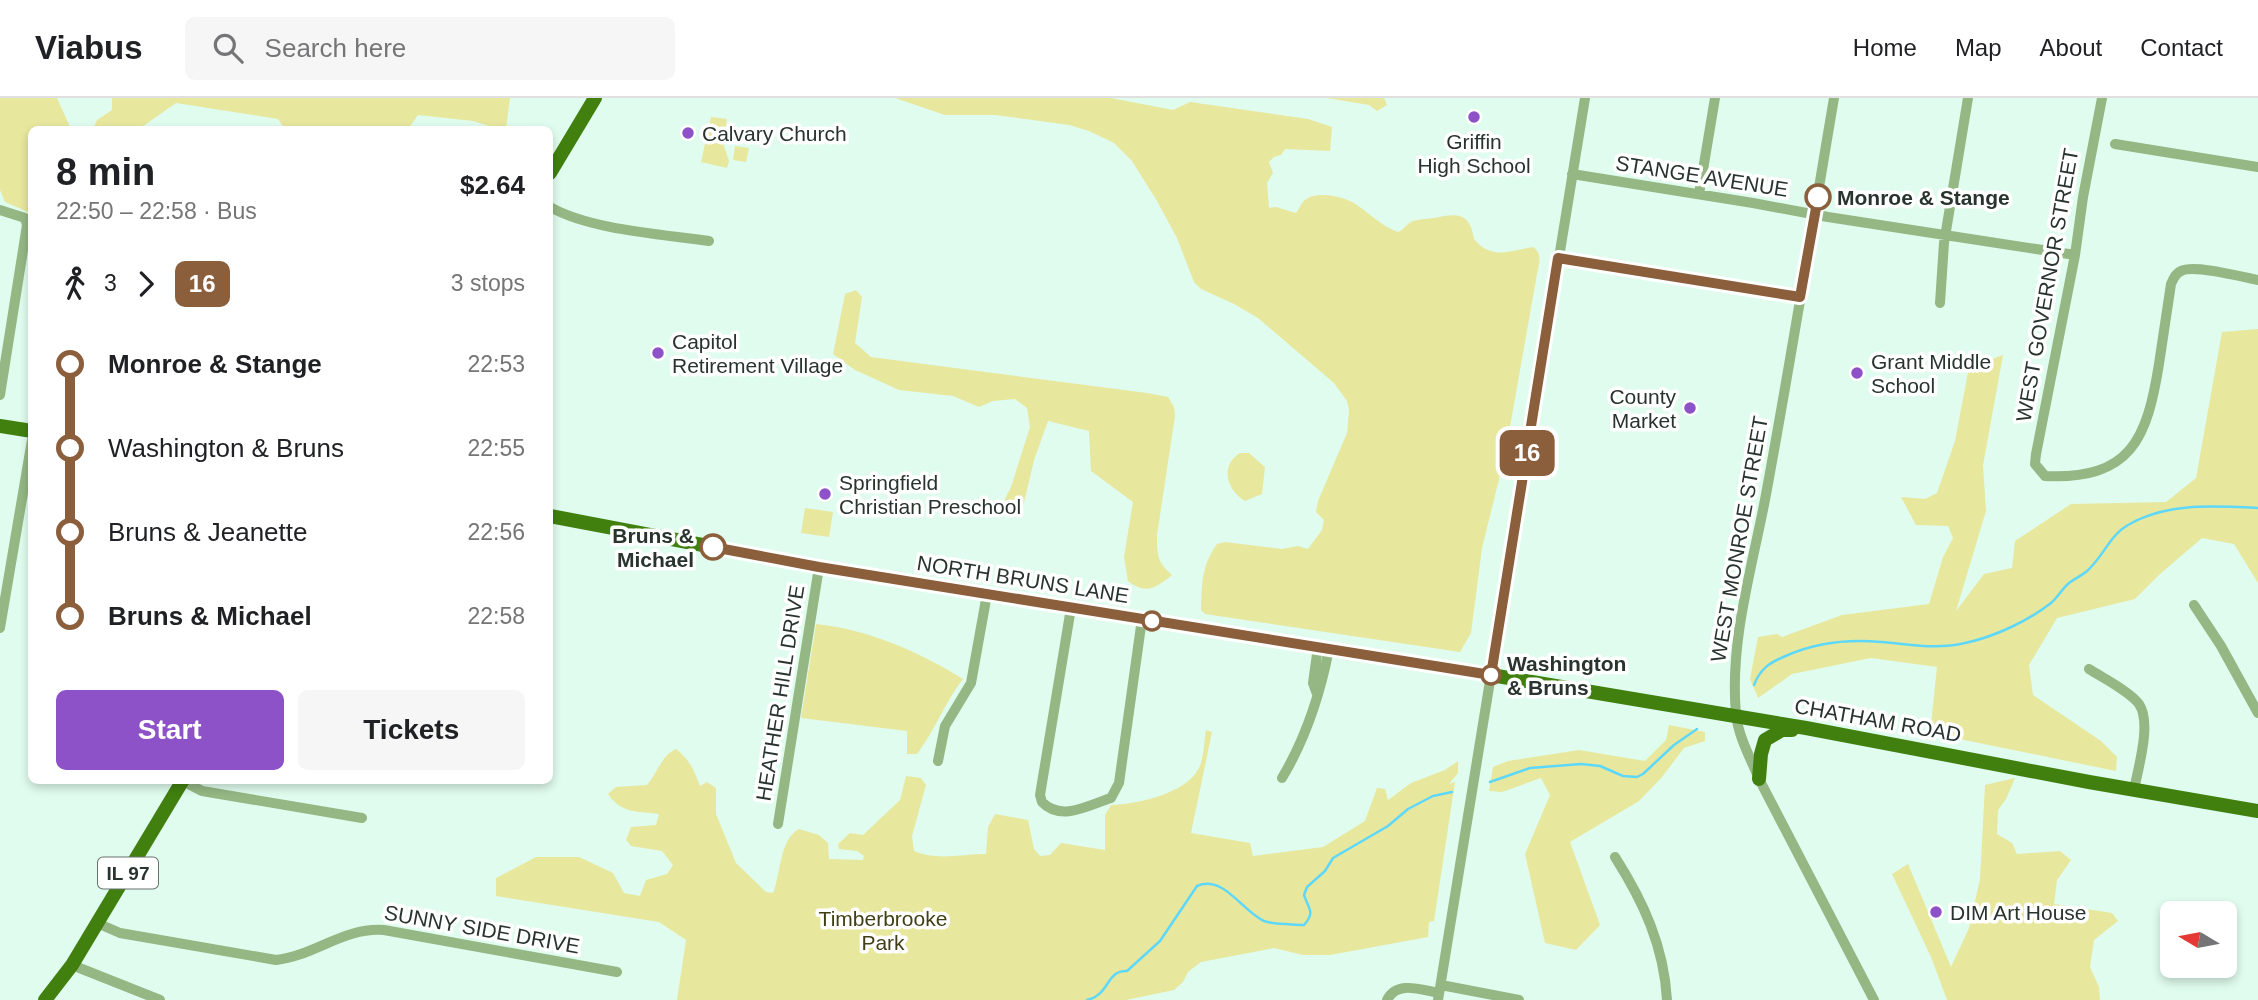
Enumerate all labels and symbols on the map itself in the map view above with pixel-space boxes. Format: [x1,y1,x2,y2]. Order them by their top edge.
marker: Griffin High School [1466,109,1482,125]
place label: Calvary Church [702,122,847,145]
marker: Calvary Church [680,125,696,141]
place label: Griffin High School [1417,130,1531,177]
street label: WEST GOVERNOR STREET [2012,146,2082,424]
street label: STANGE AVENUE [1614,151,1790,201]
marker: Monroe & Stange [1805,184,1831,210]
place label: Monroe & Stange [1837,186,2010,209]
place label: Capitol Retirement Village [672,330,843,377]
marker: Capitol Retirement Village [650,345,666,361]
place label: Grant Middle School [1871,350,1991,397]
marker: Grant Middle School [1849,365,1865,381]
place label: County Market [1609,385,1676,432]
marker: County Market [1682,400,1698,416]
street label: WEST MONROE STREET [1706,414,1772,664]
line badge: 16 [1496,430,1558,476]
place label: Springfield Christian Preschool [839,471,1021,518]
marker: Springfield Christian Preschool [817,486,833,502]
place label: Bruns & Michael [612,524,694,571]
marker: Bruns & Michael [700,534,726,560]
street label: NORTH BRUNS LANE [915,551,1131,607]
street label: HEATHER HILL DRIVE [752,583,808,803]
unlabelled marker [1142,611,1162,631]
place label: Washington & Bruns [1507,652,1626,699]
marker: Washington & Bruns [1481,665,1501,685]
street label: CHATHAM ROAD [1793,694,1963,746]
road number: IL 97 [98,858,158,888]
street label: SUNNY SIDE DRIVE [383,900,581,958]
place label: DIM Art House [1950,901,2087,924]
north arrow [2160,901,2236,978]
marker: DIM Art House [1928,904,1944,920]
park label: Timberbrooke Park [819,907,947,954]

